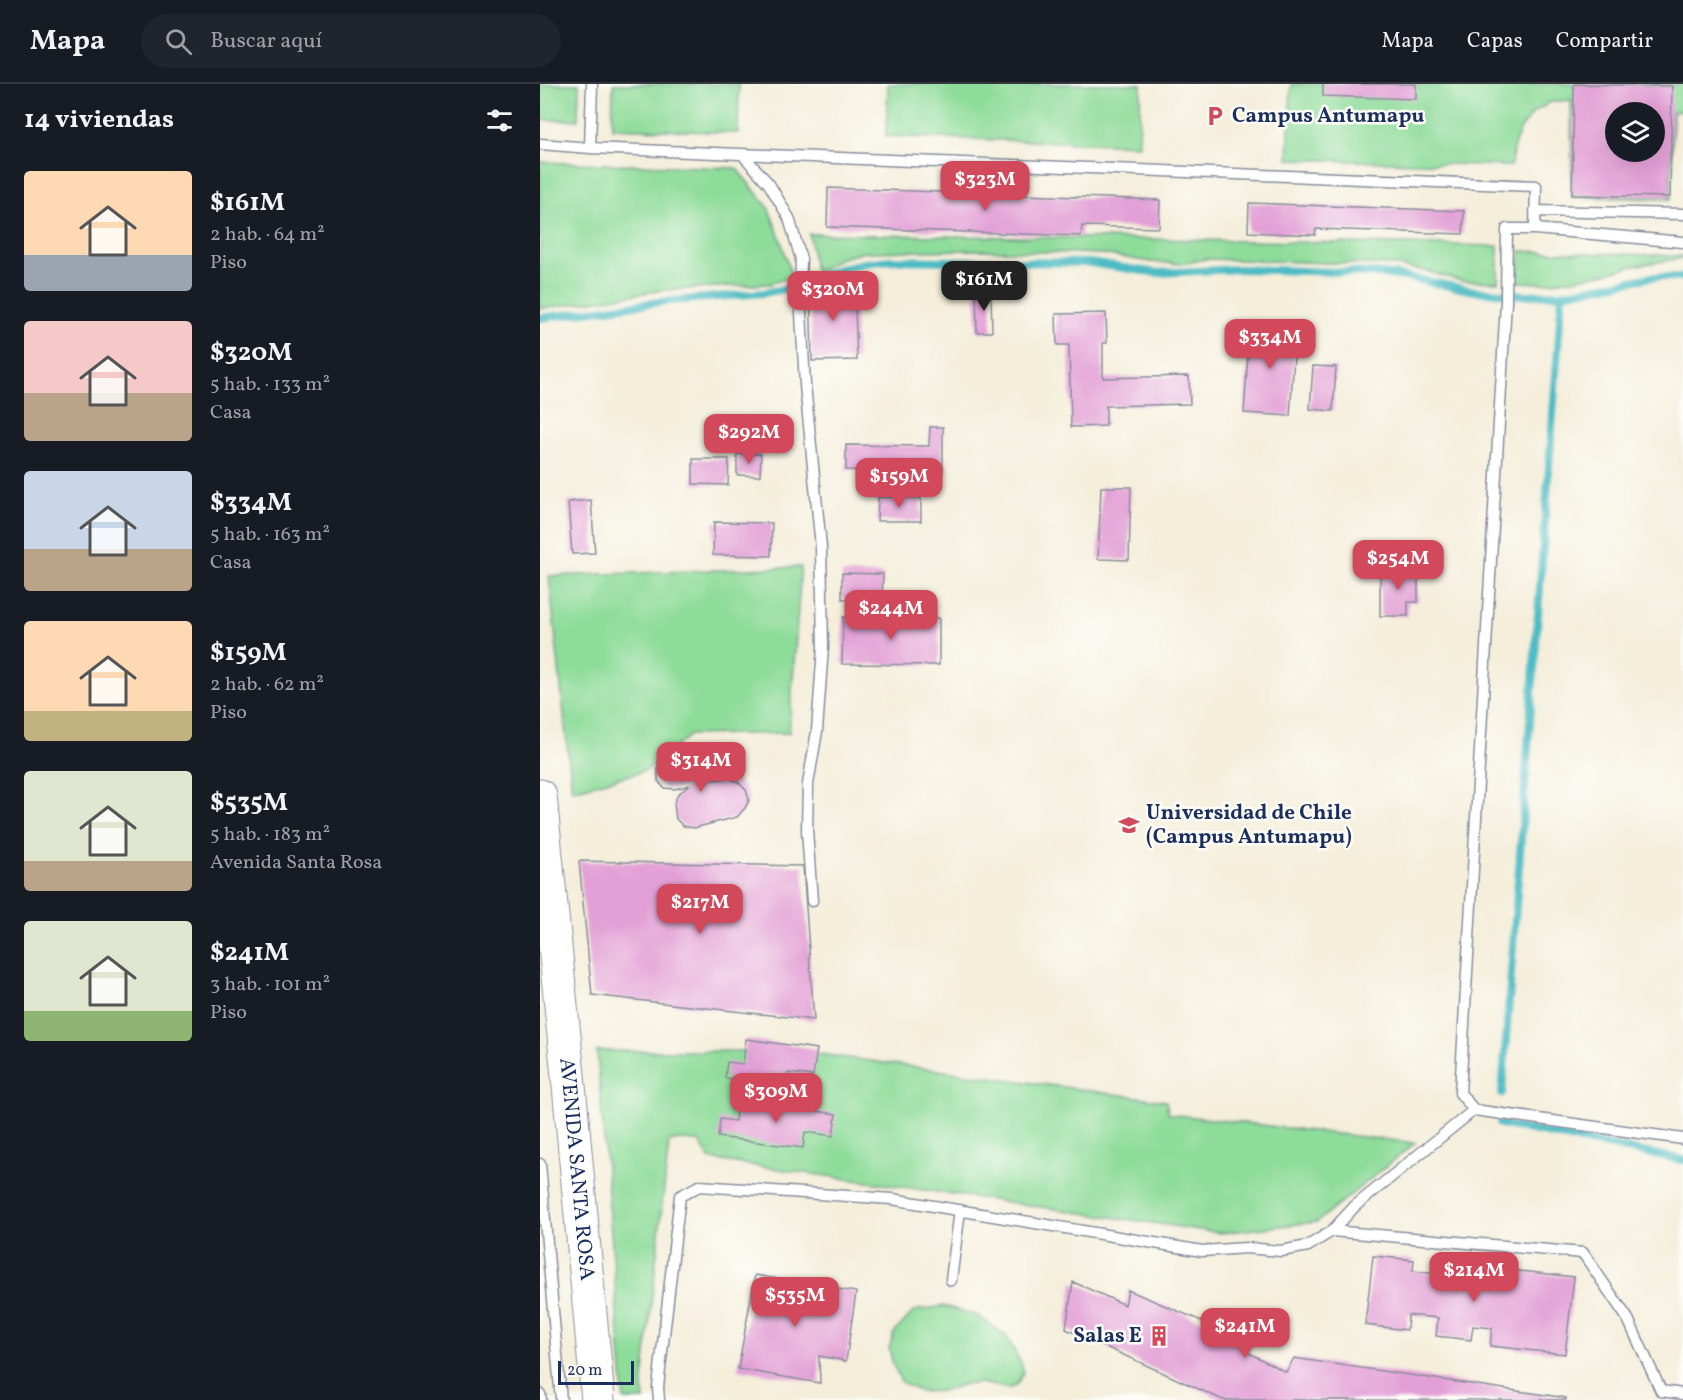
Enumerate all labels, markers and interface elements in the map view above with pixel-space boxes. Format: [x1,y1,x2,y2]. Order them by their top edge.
search box [141,14,561,68]
text: Mapa [30,22,105,61]
icon: search [162,25,195,58]
text: Buscar aquí [210,26,322,57]
text: Mapa [1382,27,1434,56]
text: Capas [1467,27,1523,56]
text: Compartir [1556,27,1653,56]
text: 14 viviendas [24,102,174,138]
place label: Campus Antumapu [1232,102,1424,131]
map controls [1605,102,1665,162]
button: layers [1605,102,1665,162]
icon: filters [483,104,516,137]
parking icon: Campus Antumapu [1203,104,1227,128]
pin: $323M [943,161,1027,212]
text: $323M [955,166,1016,194]
text: $161M [210,185,285,221]
icon: home [72,195,144,267]
text: 2 hab. · 64 m² [210,221,325,249]
text: Piso [210,249,247,277]
pin: $161M [942,261,1026,312]
text: $161M [955,266,1013,294]
pin: $320M [791,271,875,322]
text: $320M [801,276,865,304]
pin: $334M [1228,319,1312,370]
text: $334M [1239,324,1301,352]
text: $320M [210,335,292,371]
icon: home [72,345,144,417]
text: 5 hab. · 133 m² [210,371,330,399]
text: Casa [210,399,252,427]
pin: $292M [707,414,791,465]
text: $292M [718,419,780,447]
pin: $159M [857,458,941,509]
text: $159M [870,463,929,491]
text: $334M [210,485,292,521]
icon: home [72,495,144,567]
text: 5 hab. · 163 m² [210,521,330,549]
pin: $254M [1356,540,1440,591]
text: $254M [1367,545,1429,573]
text: Casa [210,549,252,577]
pin: $244M [849,590,933,641]
text: $244M [859,595,923,623]
text: $159M [210,635,287,671]
icon: home [72,645,144,717]
text: 2 hab. · 62 m² [210,671,324,699]
text: Piso [210,699,247,727]
pin: $314M [659,742,743,793]
text: $314M [671,747,731,775]
text: $535M [210,785,288,821]
icon: home [72,795,144,867]
place label: Universidad de Chile (Campus Antumapu) [1146,799,1352,852]
school or university icon: Universidad de Chile (Campus Antumapu) [1117,813,1141,837]
text: 5 hab. · 183 m² [210,821,330,849]
text: Avenida Santa Rosa [210,849,382,877]
pin: $217M [658,884,742,935]
text: $217M [671,889,729,917]
text: $241M [210,935,289,971]
icon: home [72,945,144,1017]
text: 3 hab. · 101 m² [210,971,330,999]
text: Piso [210,999,247,1027]
street label: AVENIDA SANTA ROSA [552,1056,601,1282]
pin: $309M [734,1073,818,1124]
text: $309M [744,1078,808,1106]
pin: $214M [1432,1252,1516,1303]
text: $214M [1443,1257,1505,1285]
pin: $535M [753,1277,837,1328]
text: $535M [765,1282,825,1310]
pin: $241M [1203,1308,1287,1359]
text: $241M [1215,1313,1275,1341]
place label: Salas E [1073,1322,1142,1351]
building icon: Salas E [1147,1324,1171,1348]
scale bar [558,1358,634,1386]
text: 20 m [567,1360,602,1382]

